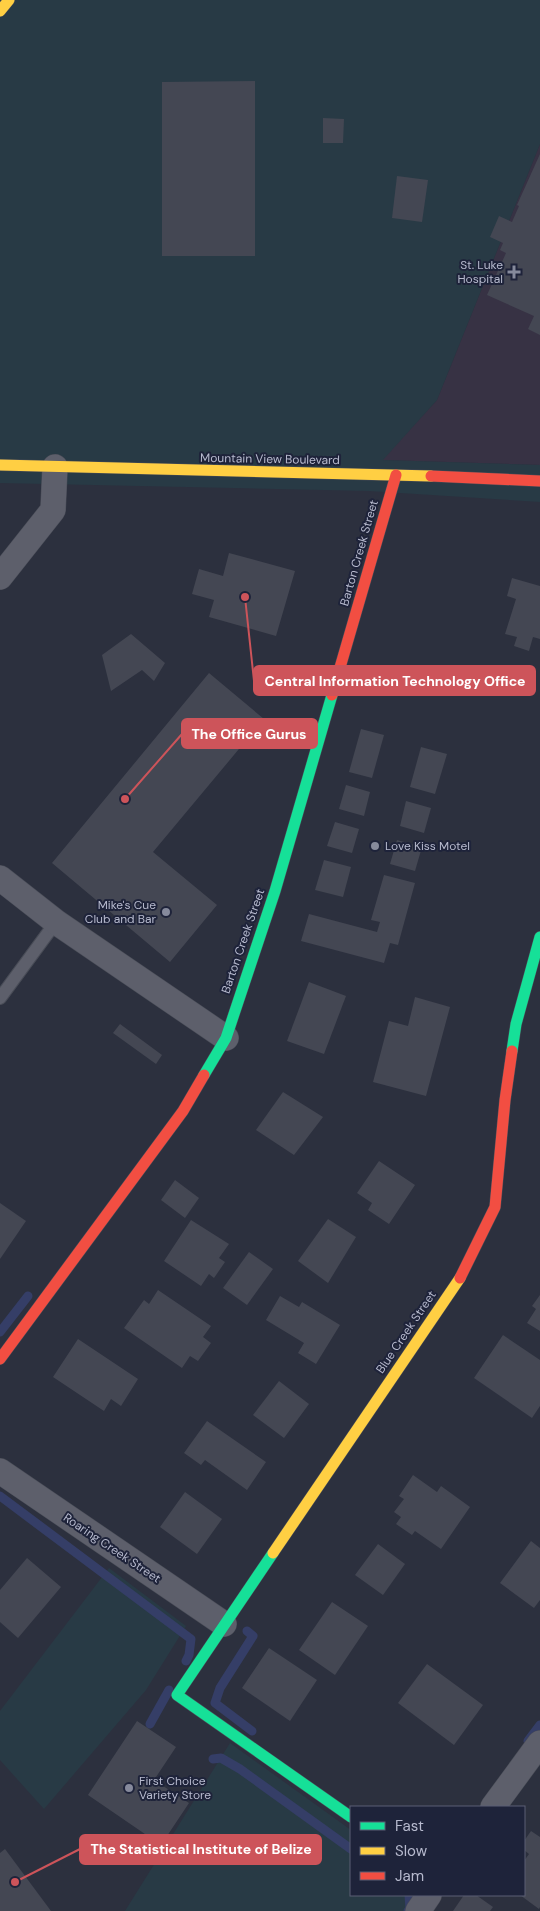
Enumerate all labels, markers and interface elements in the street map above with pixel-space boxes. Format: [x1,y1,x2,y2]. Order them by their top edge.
place label: St. Luke Hospital [457,257,503,287]
marker: St. Luke Hospital [507,265,521,279]
street label: Mountain View Boulevard [200,450,340,468]
street label: Barton Creek Street [336,498,382,608]
callout: Central Information Technology Office [254,666,535,695]
text: Central Information Technology Office [264,672,526,690]
callout: The Office Gurus [182,719,317,748]
text: The Office Gurus [192,725,306,743]
place label: Love Kiss Motel [385,838,470,854]
marker: Love Kiss Motel [369,840,381,852]
street label: Barton Creek Street [218,886,269,995]
place label: Mike's Cue Club and Bar [85,897,157,927]
marker: Mike's Cue Club and Bar [160,906,172,918]
street label: Blue Creek Street [372,1287,440,1376]
street label: Roaring Creek Street [60,1509,164,1587]
place label: First Choice Variety Store [139,1773,211,1803]
marker: First Choice Variety Store [123,1782,135,1794]
legend [350,1806,525,1896]
text: Fast [395,1816,424,1836]
callout: The Statistical Institute of Belize [80,1835,321,1864]
text: The Statistical Institute of Belize [90,1840,312,1858]
text: Slow [395,1841,428,1861]
text: Jam [395,1866,424,1886]

